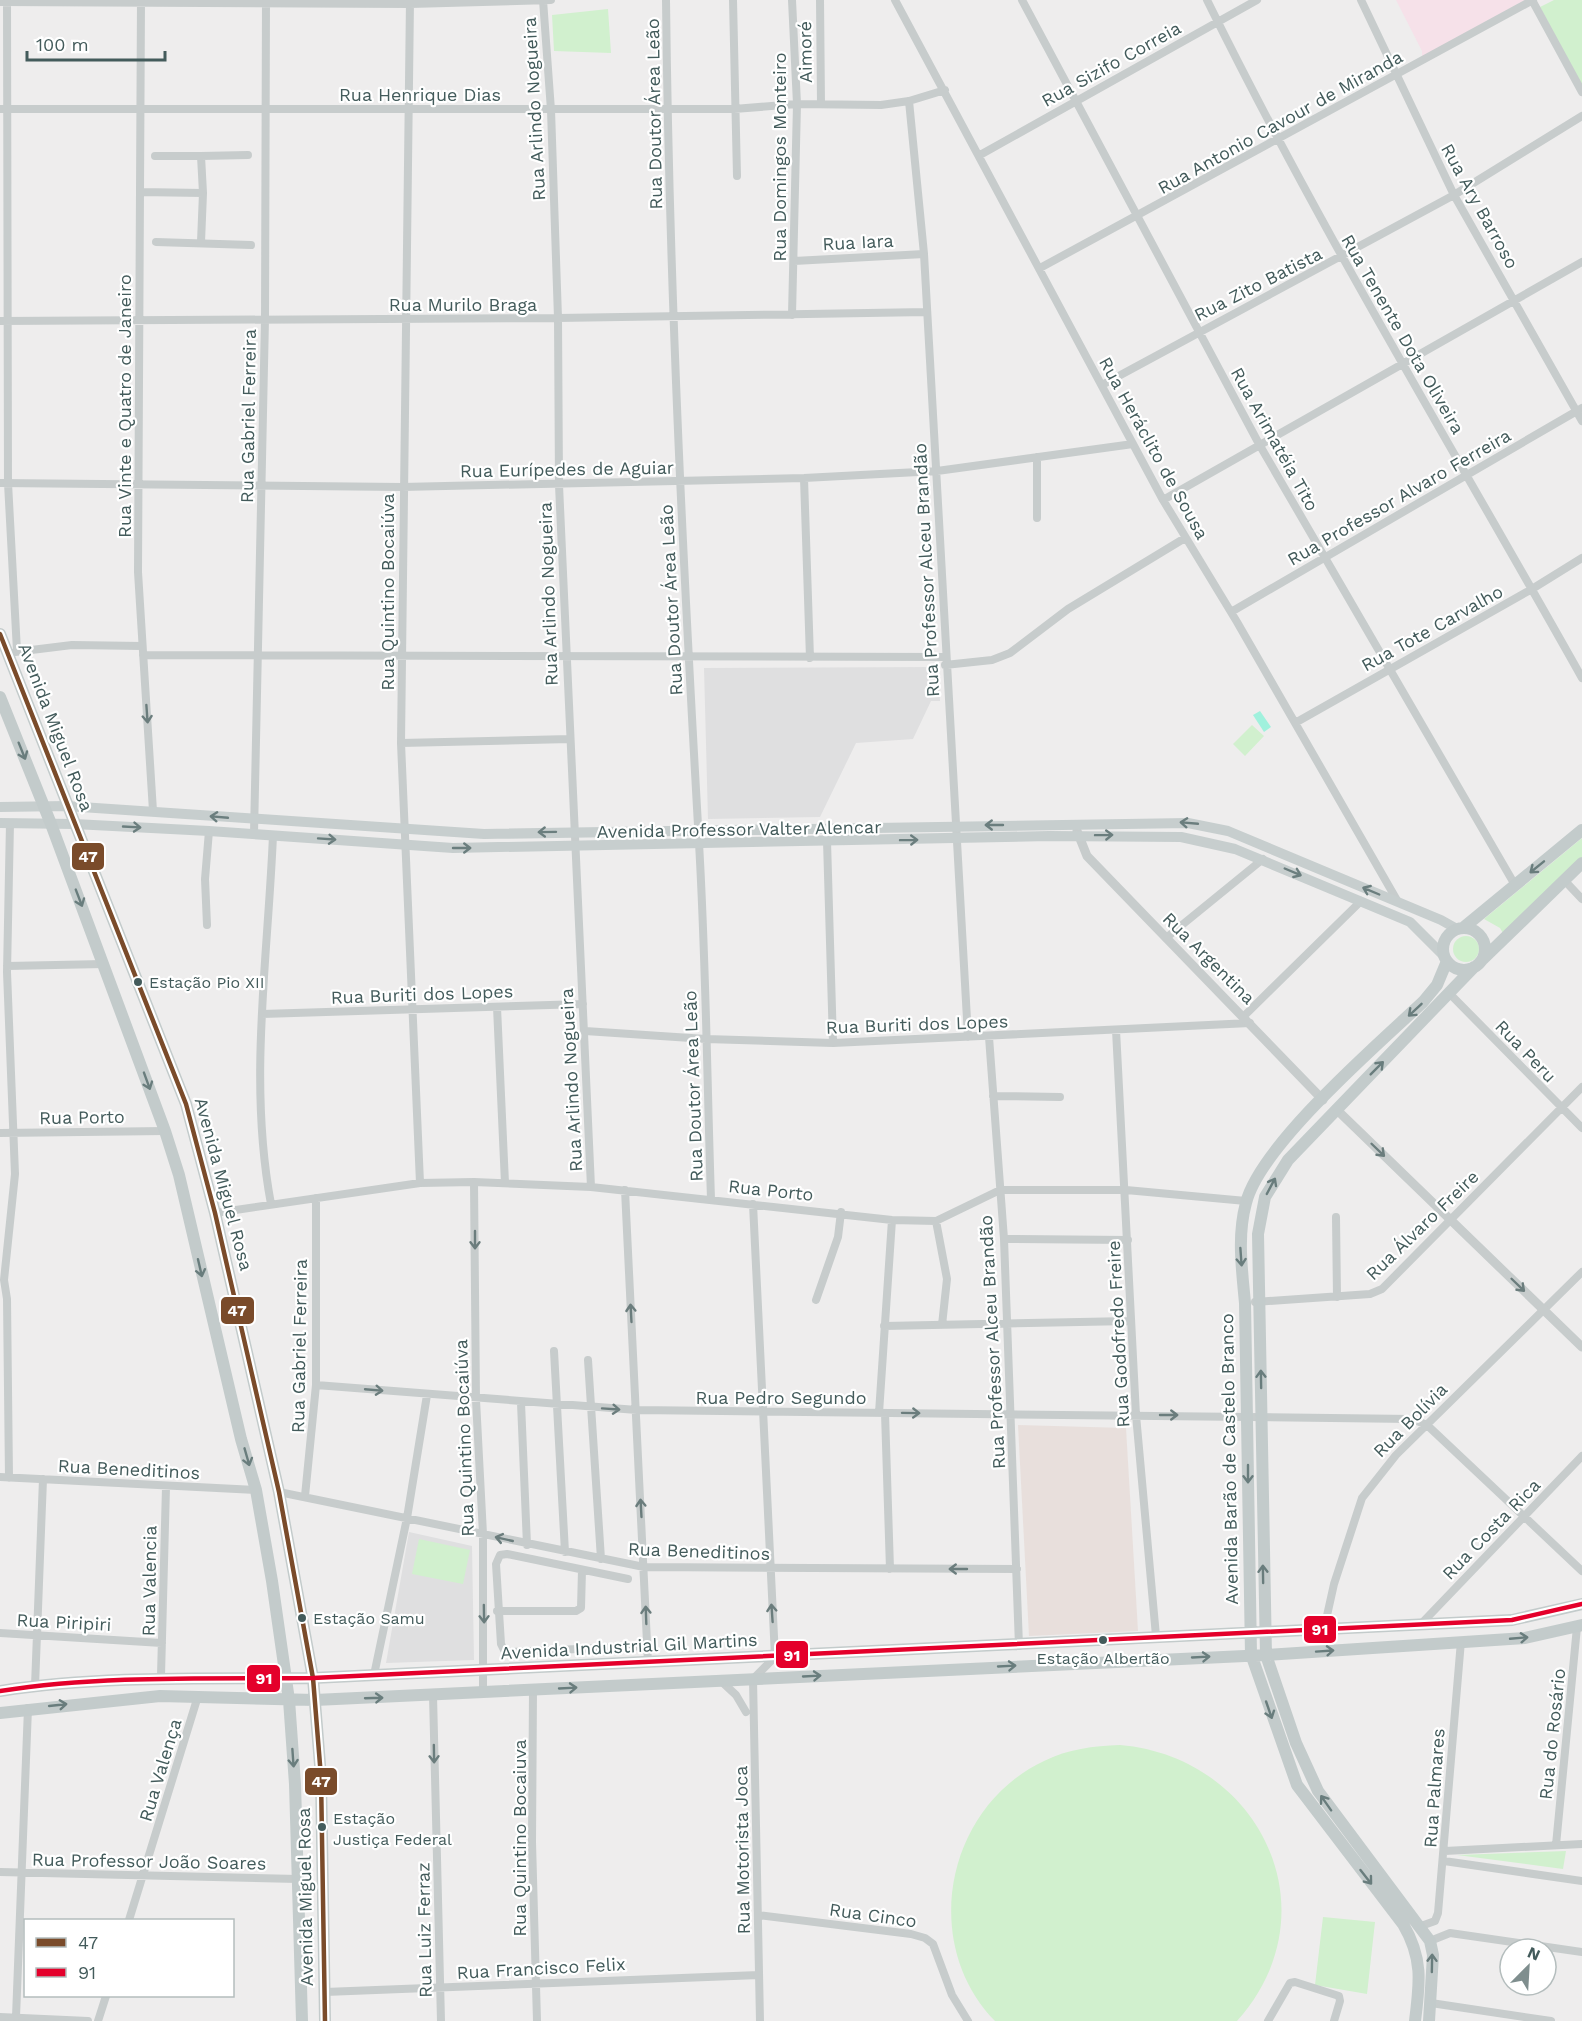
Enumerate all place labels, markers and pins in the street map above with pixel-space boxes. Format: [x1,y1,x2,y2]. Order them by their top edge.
place label: Estação Pio XII [149,973,264,992]
marker: Estação Pio XII [132,976,144,988]
place label: Estação Samu [313,1609,425,1628]
marker: Estação Samu [296,1612,308,1624]
marker: Estação Albertão [1097,1634,1109,1646]
place label: Estação Albertão [1037,1649,1169,1668]
place label: Estação Justiça Federal [333,1809,452,1849]
marker: Estação Justiça Federal [316,1821,328,1833]

